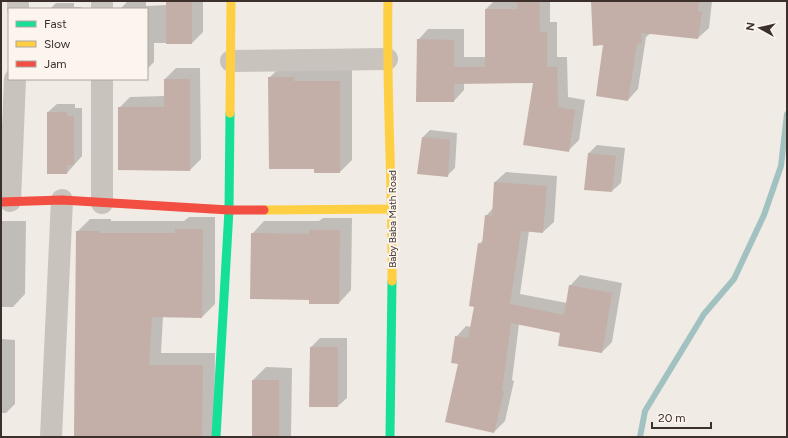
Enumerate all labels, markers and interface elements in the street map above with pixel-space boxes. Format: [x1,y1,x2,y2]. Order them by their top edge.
legend [8,8,148,80]
north arrow [740,8,780,48]
text: Fast [44,17,67,31]
text: N [744,22,758,32]
text: Slow [44,37,71,51]
text: Jam [44,57,67,71]
street label: Baby Baba Math Road [386,170,399,268]
scale bar [652,404,711,430]
text: 20 m [658,411,686,425]

